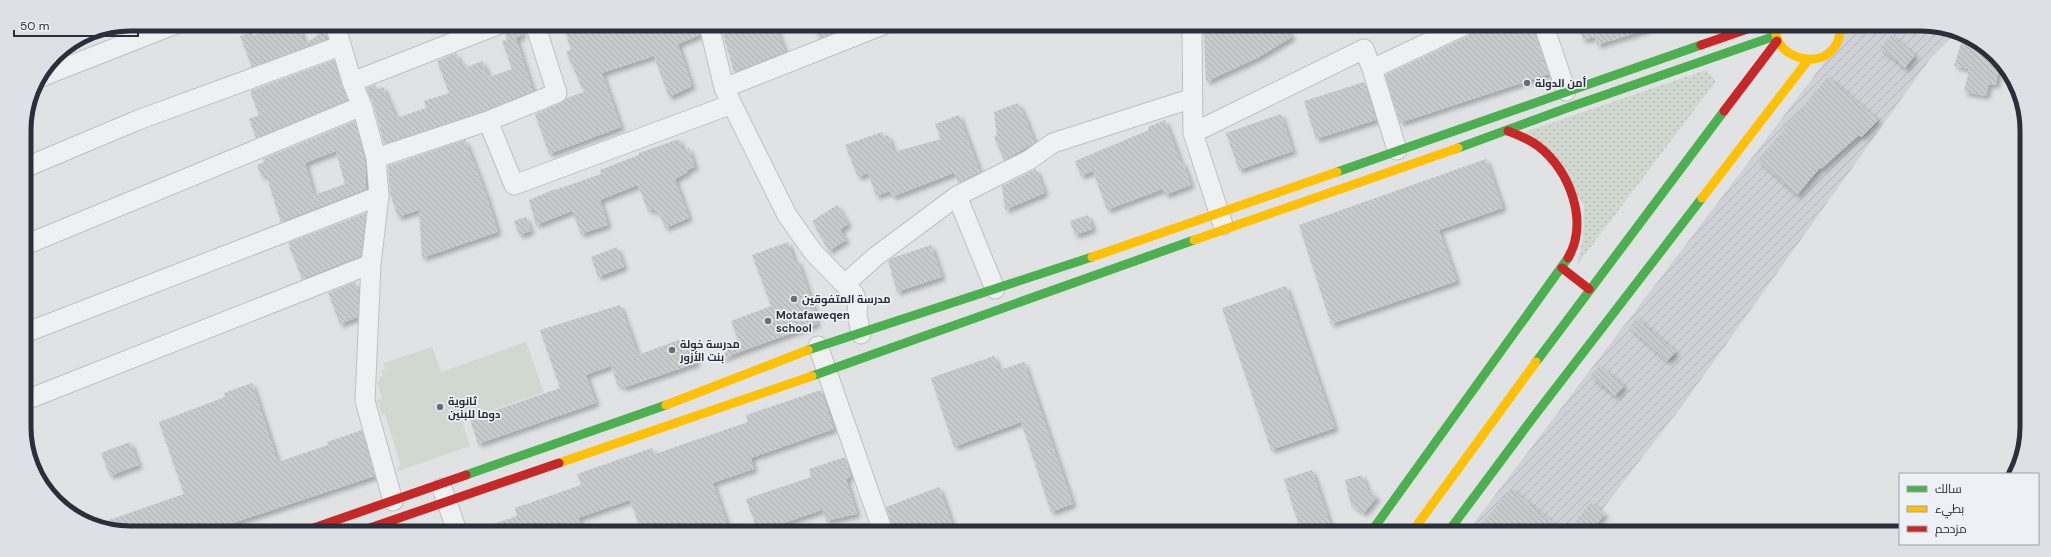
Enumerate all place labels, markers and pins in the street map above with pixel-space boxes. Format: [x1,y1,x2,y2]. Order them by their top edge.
place label: أمن الدولة [1535,76,1587,91]
marker: أمن الدولة [1522,78,1532,88]
place label: مدرسة المتفوقين [802,292,891,307]
marker: مدرسة المتفوقين [789,294,799,304]
place label: Motafaweqen school [776,308,850,335]
marker: Motafaweqen school [763,316,773,326]
place label: مدرسة خولة بنت الأزور [679,337,740,365]
marker: مدرسة خولة بنت الأزور [667,345,677,355]
place label: ثانوية دوما للبنين [448,394,500,422]
marker: ثانوية دوما للبنين [435,402,445,412]

